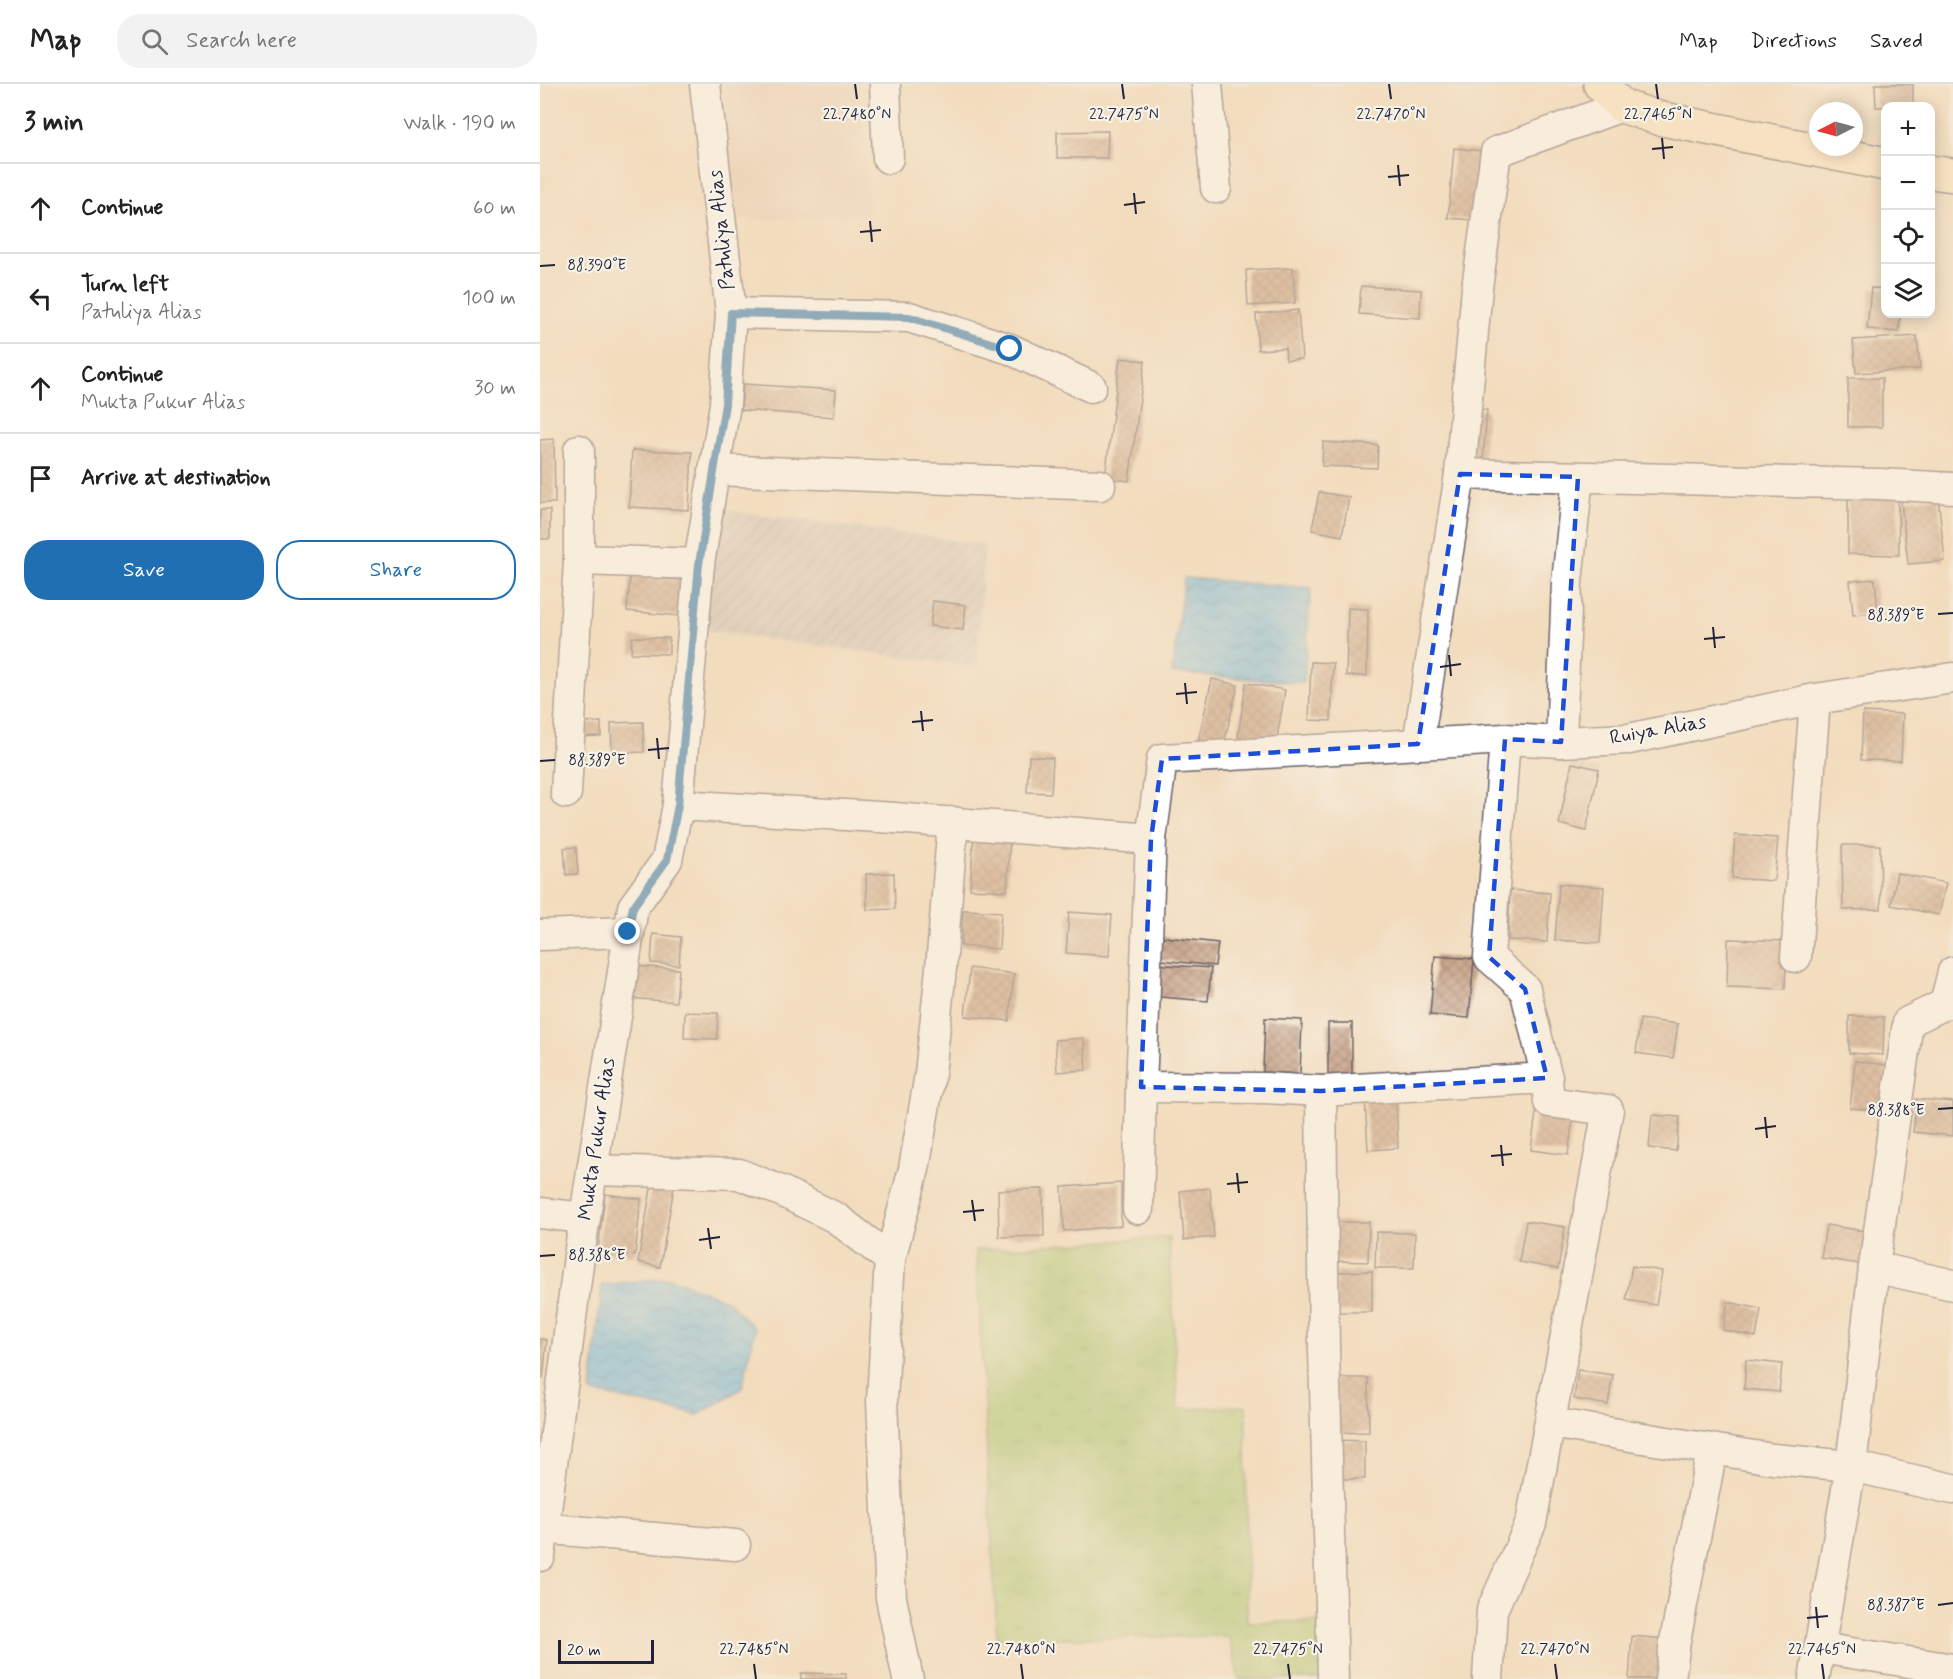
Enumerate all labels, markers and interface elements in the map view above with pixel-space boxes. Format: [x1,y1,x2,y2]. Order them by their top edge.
search box [117,14,537,68]
text: Map [30,23,81,60]
icon: search [138,25,171,58]
text: Search here [186,27,297,55]
text: Map [1679,27,1718,55]
text: Directions [1751,27,1837,55]
text: Saved [1870,27,1923,55]
north arrow [1809,102,1863,156]
map controls [1881,102,1935,318]
button: + [1881,102,1935,156]
text: 22.7480°N [823,105,891,125]
text: 22.7475°N [1089,105,1159,125]
text: 22.7470°N [1357,105,1425,125]
text: 22.7465°N [1624,105,1692,125]
text: 3 min [24,106,84,140]
text: Walk · 190 m [403,110,516,137]
button: − [1881,156,1935,210]
street label: Patuliya Alias [702,168,742,291]
icon: ahead [24,192,57,225]
text: Continue [81,194,163,222]
text: 60 m [473,195,516,222]
button: locate [1881,210,1935,264]
text: 88.390°E [568,256,627,276]
button: layers [1881,264,1935,318]
text: Turn left [81,271,169,299]
icon: left [24,282,57,315]
text: 100 m [462,285,516,312]
text: Patuliya Alias [81,299,201,326]
route start [996,335,1022,361]
text: Continue [81,361,163,389]
icon: ahead [24,372,57,405]
text: 30 m [474,375,516,402]
text: Mukta Pukur Alias [81,389,245,416]
icon: arrive [24,462,57,495]
text: Arrive at destination [81,464,271,492]
button: Save [24,540,264,600]
button: Share [276,540,516,600]
text: 88.389°E [1868,606,1925,626]
street label: Ruiya Alias [1608,708,1709,752]
text: 88.389°E [569,751,626,771]
route end [614,918,640,944]
street label: Mukta Pukur Alias [572,1056,622,1222]
text: 88.388°E [1867,1101,1925,1121]
text: 88.388°E [568,1246,626,1266]
text: 88.387°E [1867,1596,1925,1616]
scale bar [558,1637,654,1664]
text: 20 m [567,1640,601,1661]
text: 22.7485°N [719,1640,789,1660]
text: 22.7480°N [987,1640,1055,1660]
text: 22.7475°N [1253,1640,1323,1660]
text: 22.7470°N [1521,1640,1589,1660]
text: 22.7465°N [1788,1640,1856,1660]

